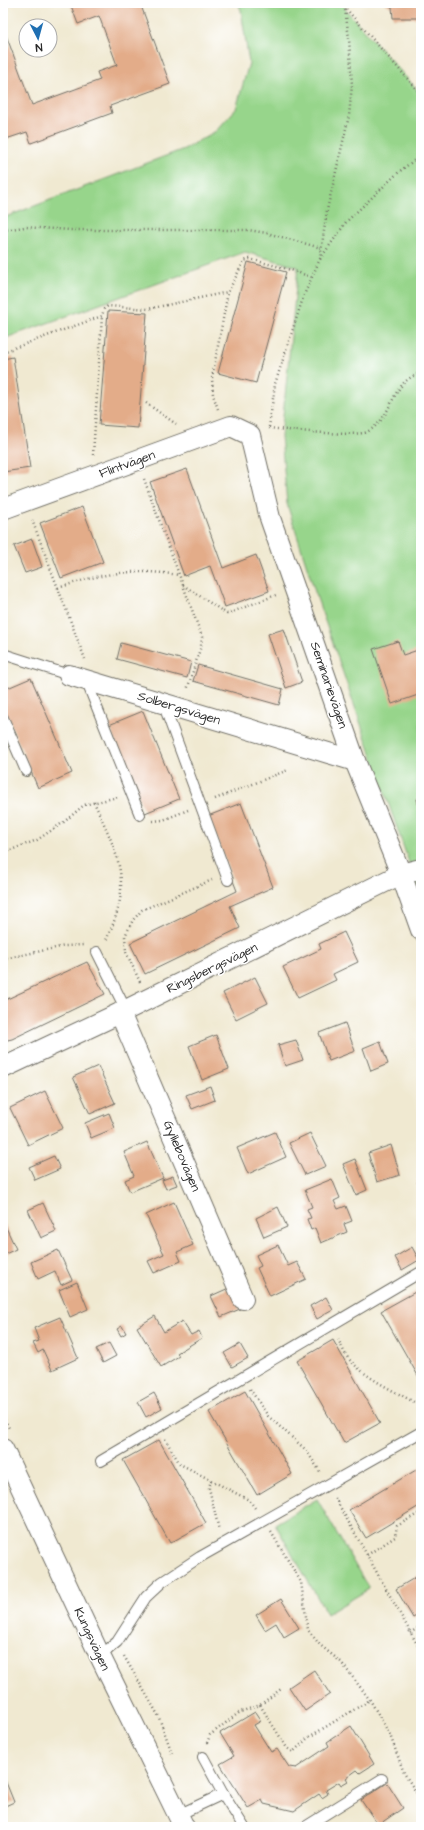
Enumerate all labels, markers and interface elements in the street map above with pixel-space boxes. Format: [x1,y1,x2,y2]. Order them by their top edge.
north arrow [18,18,58,58]
text: N [35,40,43,55]
street label: Flintvägen [96,445,158,483]
street label: Seminarievägen [305,639,352,731]
street label: Solbergsvägen [135,687,223,730]
street label: Ringsbergsvägen [163,938,261,999]
street label: Gyllebovägen [158,1118,205,1195]
street label: Kungsvägen [69,1604,115,1674]

